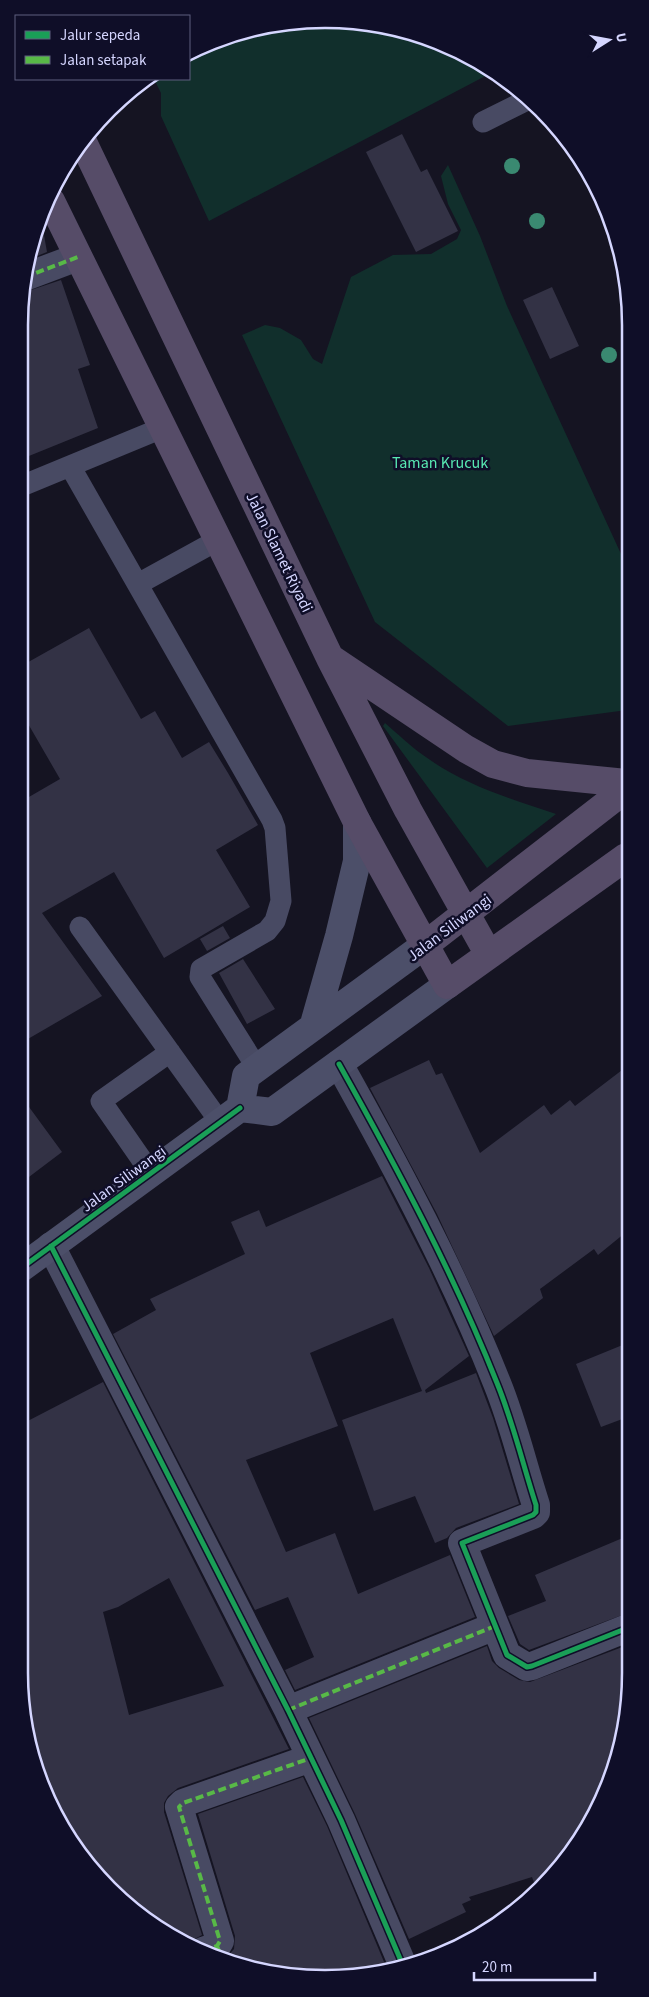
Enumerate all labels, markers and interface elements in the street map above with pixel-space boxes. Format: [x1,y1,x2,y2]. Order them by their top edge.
legend [15,15,190,80]
north arrow [584,15,634,65]
text: Jalur sepeda [60,25,140,46]
text: U [610,31,631,44]
text: Jalan setapak [60,50,147,71]
park label: Taman Krucuk [392,452,488,474]
street label: Jalan Slamet Riyadi [240,489,318,616]
street label: Jalan Siliwangi [403,889,496,967]
street label: Jalan Siliwangi [76,1140,171,1217]
scale bar [474,1950,595,1982]
text: 20 m [482,1957,512,1978]

